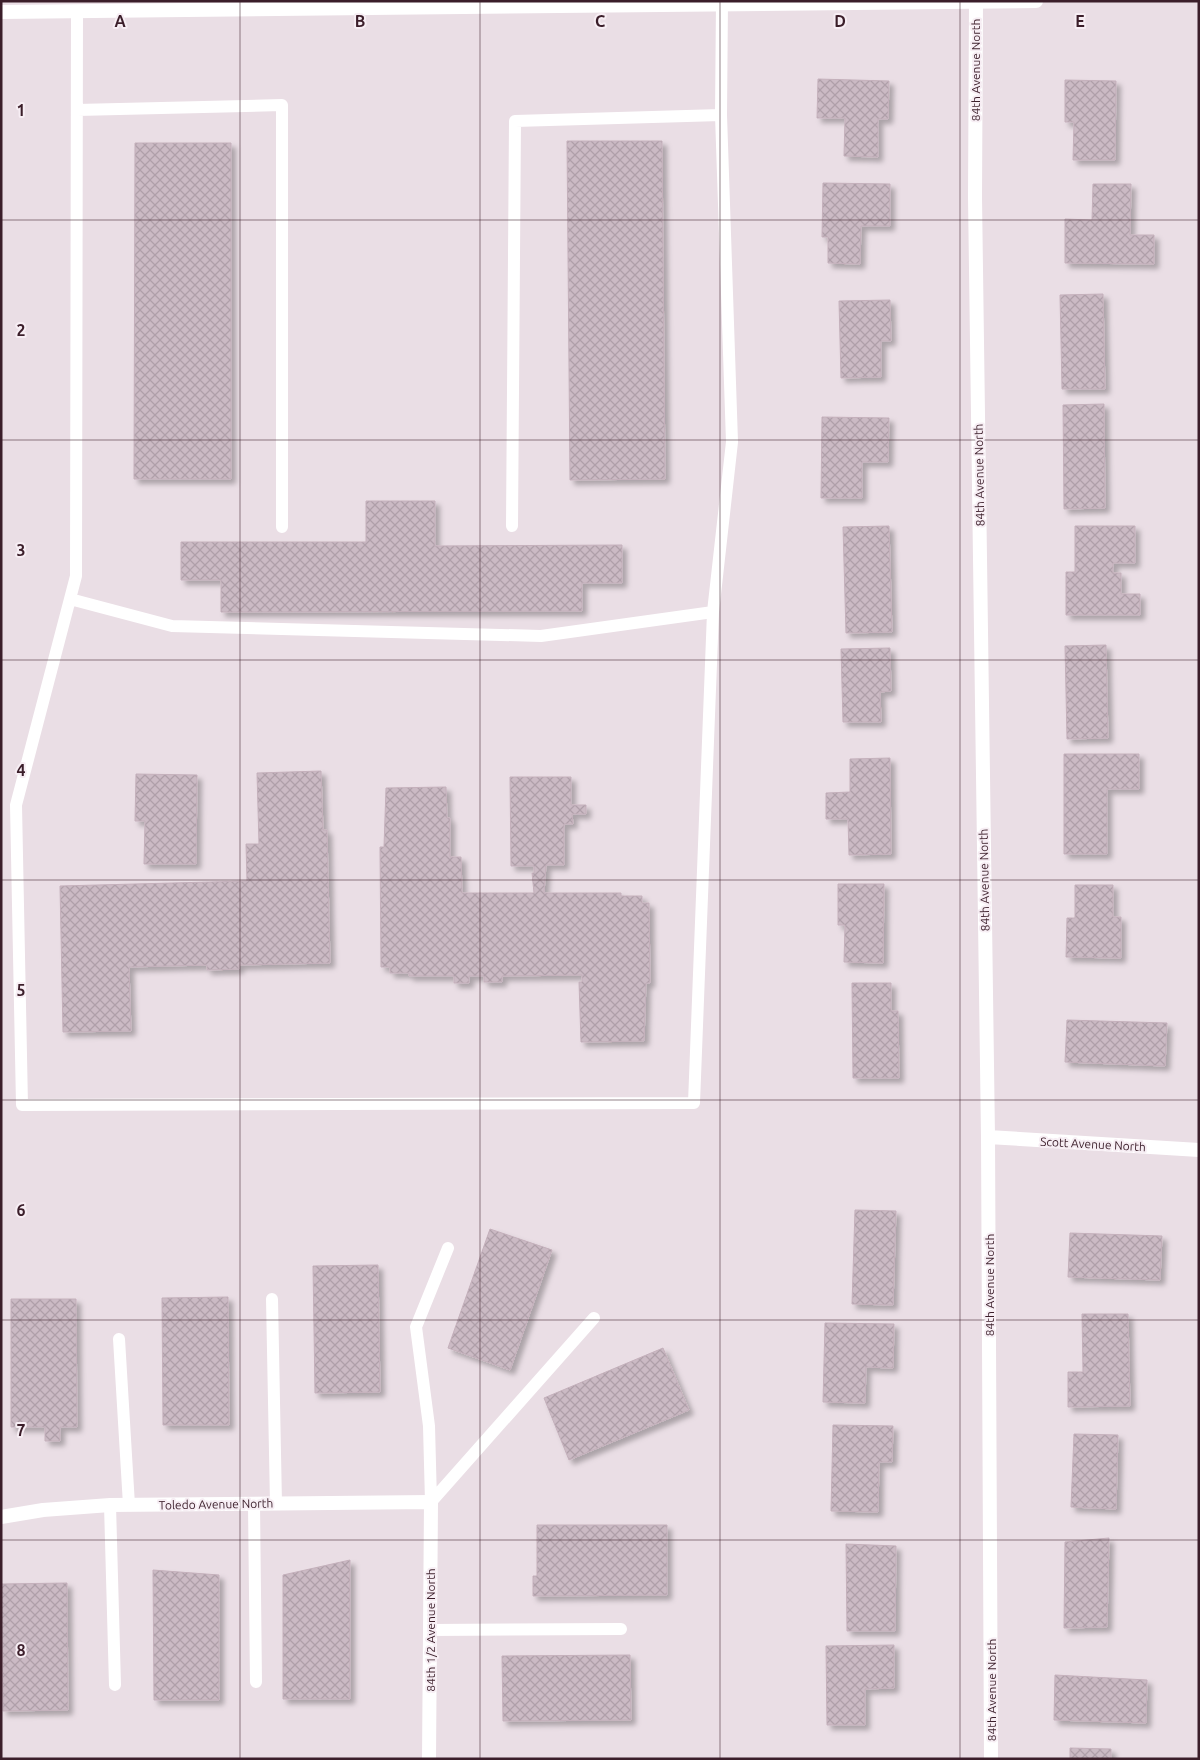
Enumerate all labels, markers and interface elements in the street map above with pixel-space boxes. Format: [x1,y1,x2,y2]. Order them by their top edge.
text: A [114,12,126,30]
text: B [355,12,365,30]
text: C [595,12,605,30]
text: D [834,12,846,30]
text: E [1075,12,1085,30]
street label: 84th Avenue North [969,19,982,121]
text: 1 [16,101,26,119]
text: 2 [16,321,26,339]
street label: 84th Avenue North [972,424,986,526]
text: 3 [16,541,26,559]
text: 4 [16,761,26,779]
street label: 84th Avenue North [977,829,991,931]
text: 5 [16,981,26,999]
street label: Scott Avenue North [1040,1135,1146,1153]
text: 6 [16,1201,26,1219]
street label: 84th Avenue North [983,1234,996,1336]
text: 7 [16,1421,26,1439]
street label: Toledo Avenue North [159,1497,273,1511]
street label: 84th 1/2 Avenue North [424,1568,437,1692]
street label: 84th Avenue North [985,1639,998,1741]
text: 8 [16,1641,26,1659]

